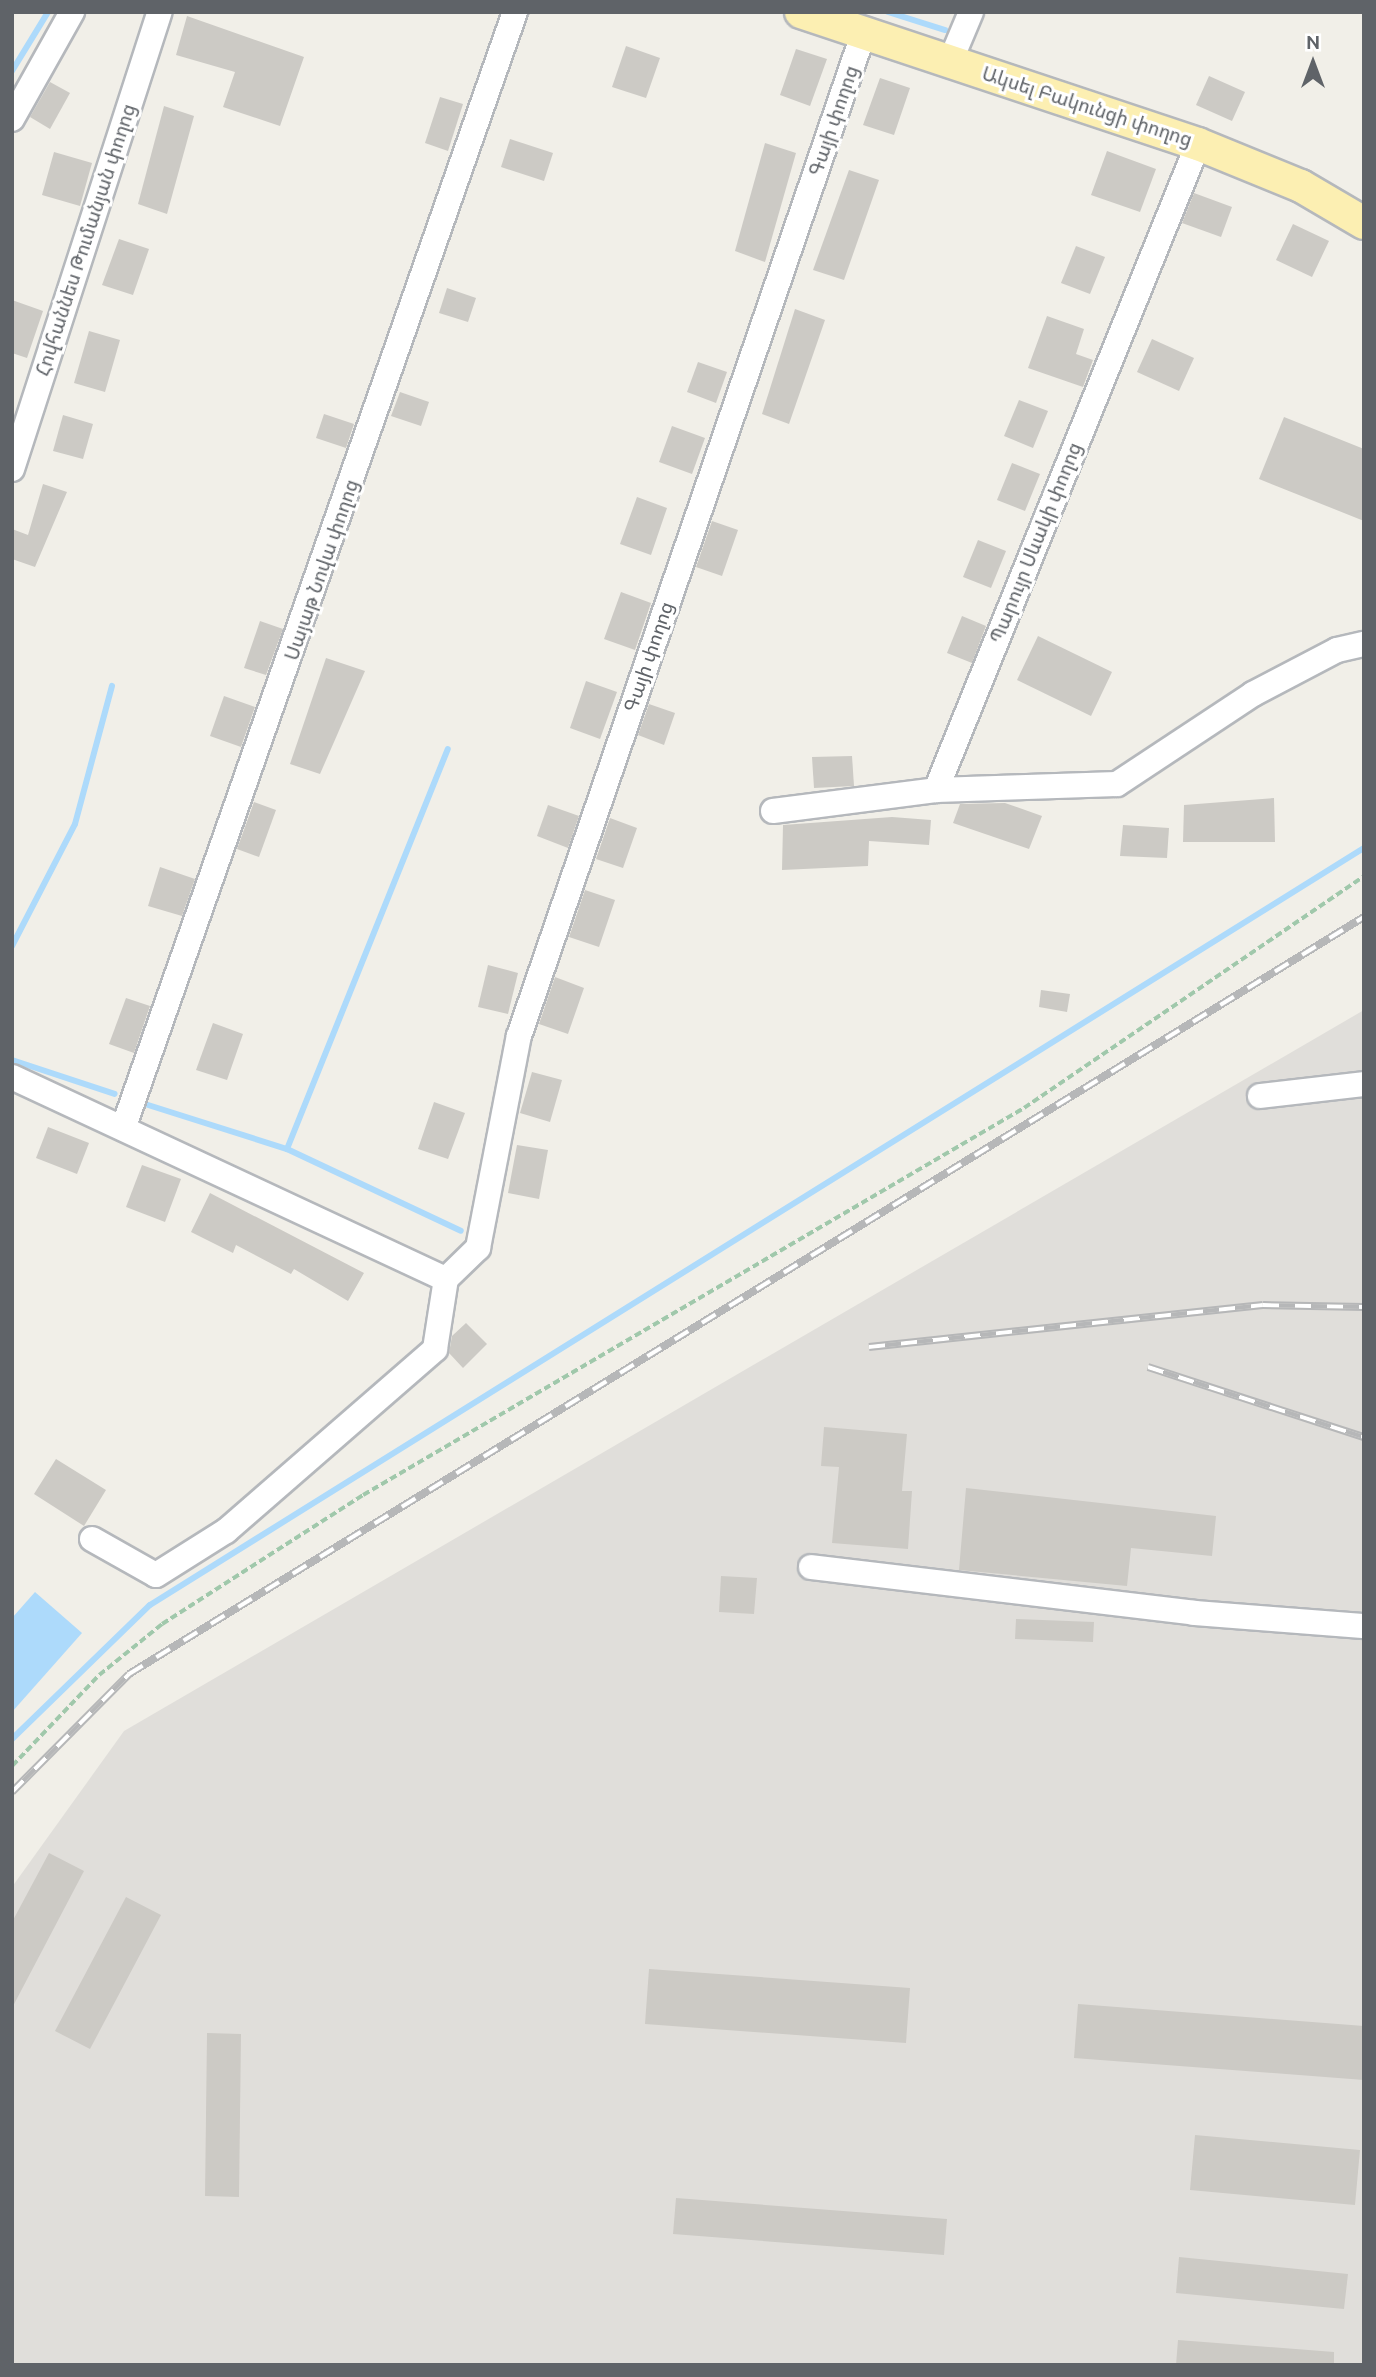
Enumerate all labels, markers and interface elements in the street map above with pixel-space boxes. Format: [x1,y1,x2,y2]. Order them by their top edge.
north arrow [1278,28,1348,98]
text: N [1306,31,1320,53]
street label: Ակսել Բակունցի փողոց [979,62,1195,152]
street label: Գայի փողոց [804,63,864,179]
street label: Հովհաննես Թումանյան փողոց [31,101,141,379]
street label: Պարույր Սևակի փողոց [985,439,1087,647]
street label: Սայաթ Նովա փողոց [280,476,364,664]
street label: Գայի փողոց [619,599,679,715]

